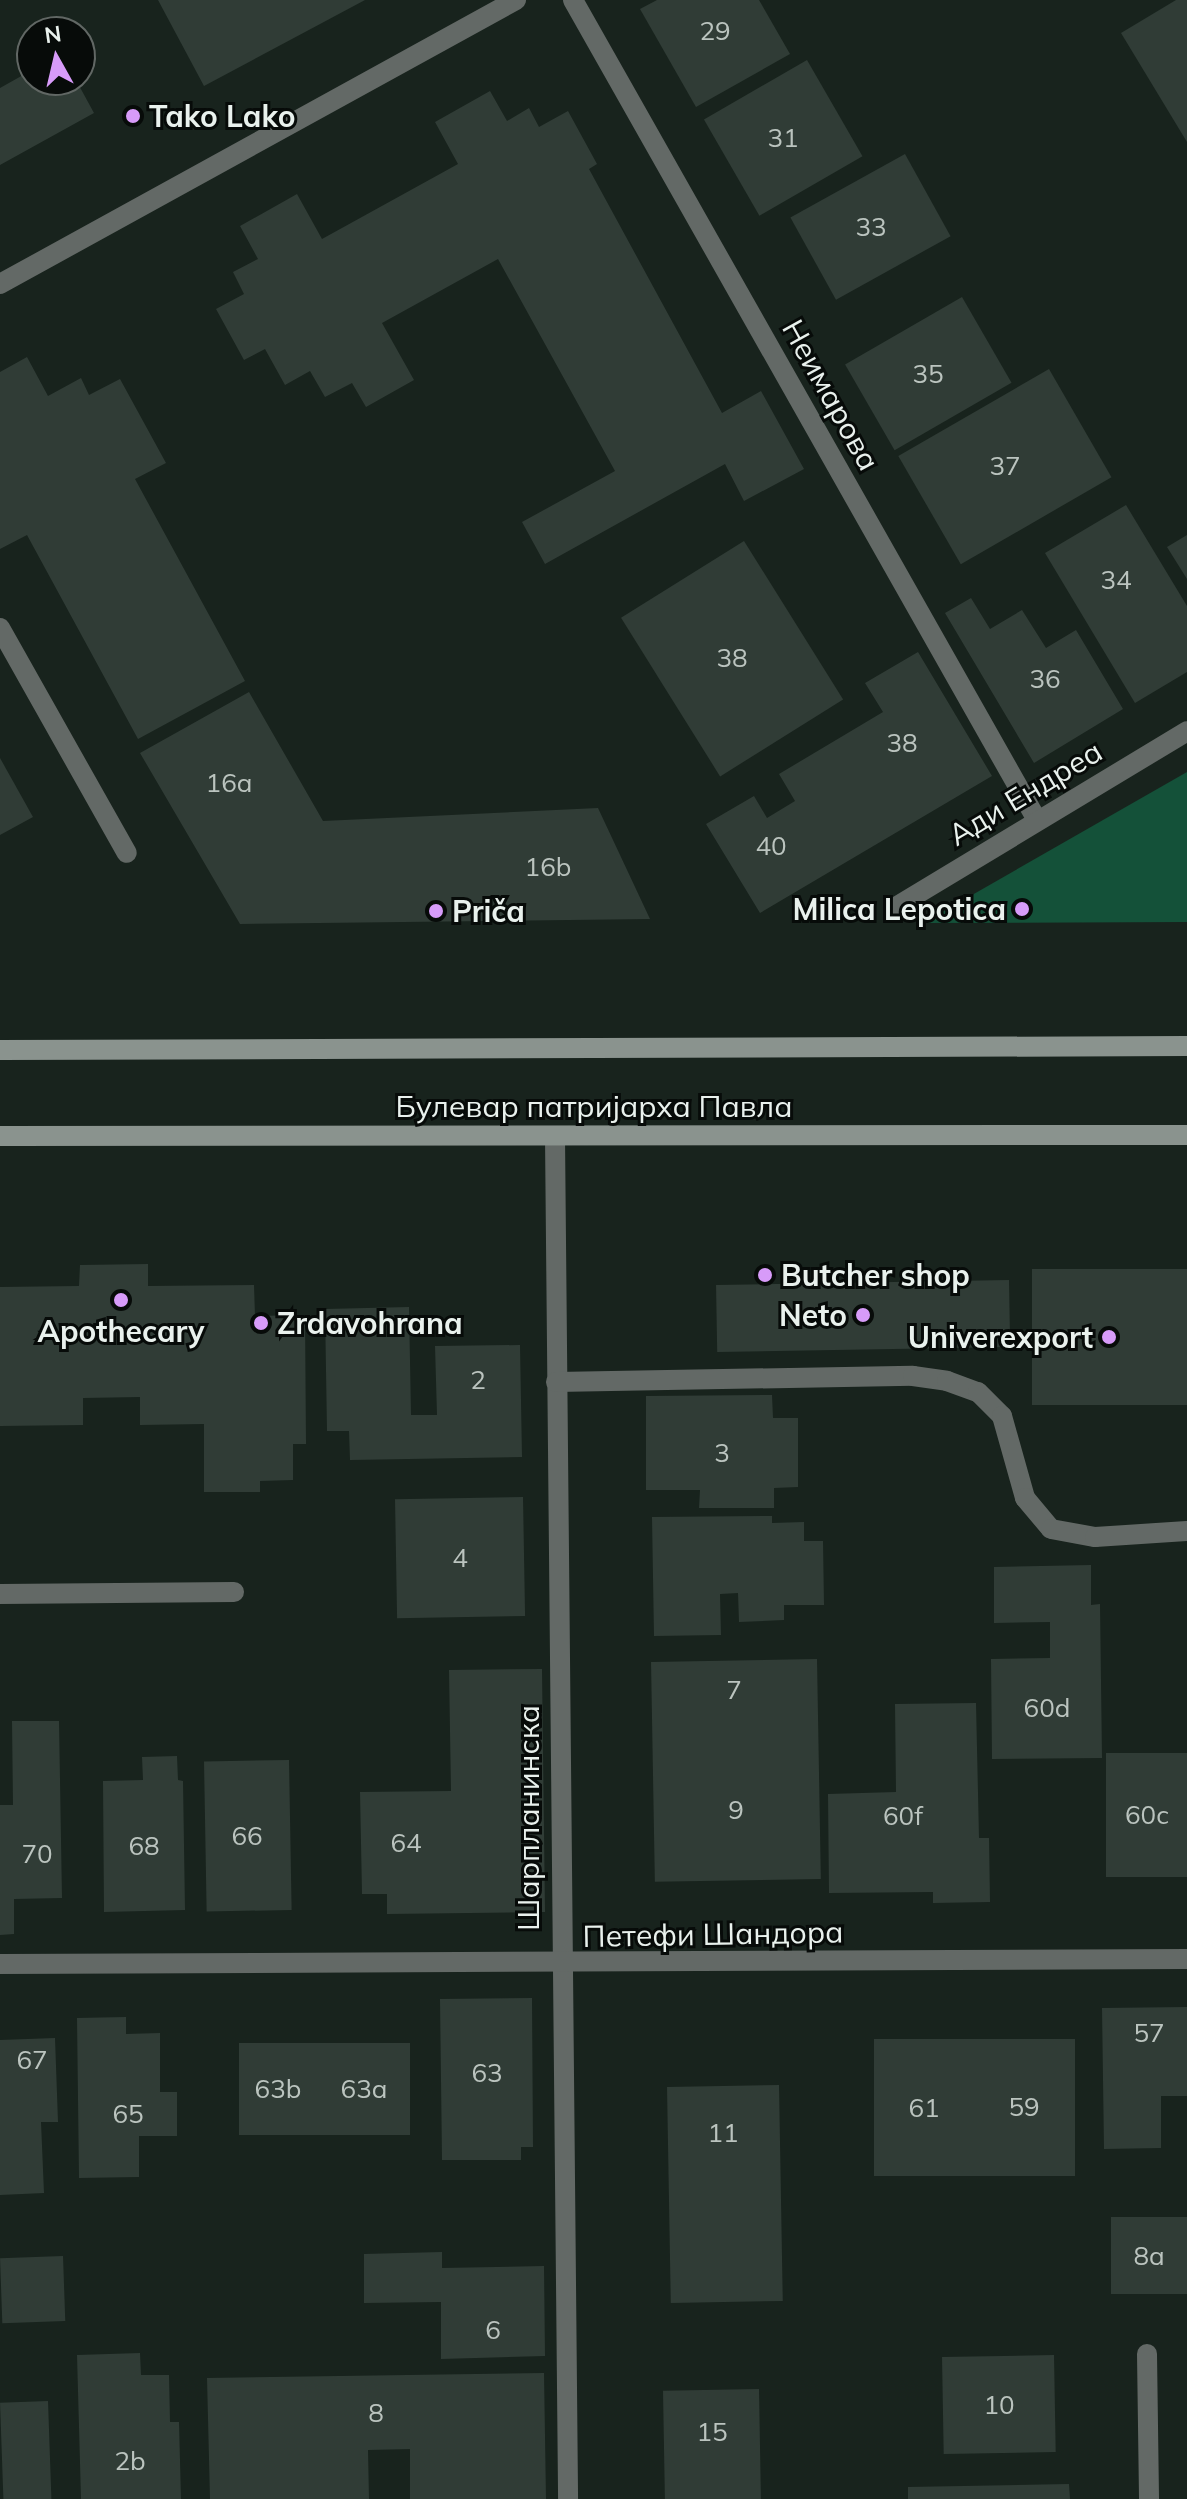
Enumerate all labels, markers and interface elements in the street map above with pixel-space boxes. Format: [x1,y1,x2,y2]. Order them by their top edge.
house number: 29 [699,15,731,47]
north arrow [16,16,96,96]
text: N [43,19,63,49]
place label: Tako Lako [149,98,295,134]
marker: Tako Lako [124,107,142,125]
house number: 31 [767,122,799,154]
house number: 33 [855,211,887,243]
street label: Неимарова [775,313,887,477]
house number: 35 [912,358,944,390]
house number: 37 [989,450,1021,482]
house number: 34 [1100,564,1132,596]
house number: 38 [716,642,748,674]
house number: 36 [1029,663,1061,695]
house number: 38 [886,727,918,759]
street label: Ади Ендреа [942,733,1108,853]
house number: 16a [206,767,252,799]
house number: 40 [755,830,787,862]
house number: 16b [525,851,571,883]
place label: Milica Lepotica [792,891,1006,927]
place label: Priča [452,893,525,929]
marker: Milica Lepotica [1013,900,1031,918]
marker: Priča [427,902,445,920]
street label: Булевар патријарха Павла [396,1088,792,1124]
place label: Butcher shop [781,1257,970,1293]
marker: Butcher shop [756,1266,774,1284]
marker: Apothecary [112,1291,130,1309]
place label: Neto [779,1297,847,1333]
place label: Zrdavohrana [277,1305,463,1341]
marker: Neto [854,1306,872,1324]
place label: Apothecary [37,1313,205,1349]
marker: Zrdavohrana [252,1314,270,1332]
place label: Univerexport [908,1319,1093,1355]
marker: Univerexport [1100,1328,1118,1346]
house number: 2 [470,1364,486,1396]
house number: 3 [714,1437,730,1469]
house number: 4 [452,1542,468,1574]
house number: 7 [726,1674,742,1706]
house number: 60d [1024,1692,1070,1724]
street label: Шарпланинска [510,1705,546,1931]
house number: 9 [728,1794,744,1826]
house number: 60c [1125,1799,1169,1831]
house number: 60f [883,1800,923,1832]
house number: 66 [231,1820,263,1852]
house number: 64 [390,1827,422,1859]
house number: 68 [128,1830,160,1862]
house number: 70 [21,1838,53,1870]
street label: Петефи Шандора [582,1914,844,1954]
house number: 57 [1133,2017,1165,2049]
house number: 67 [16,2044,48,2076]
house number: 63 [471,2057,503,2089]
house number: 63b [255,2073,301,2105]
house number: 63a [341,2073,387,2105]
house number: 59 [1008,2091,1040,2123]
house number: 61 [908,2092,940,2124]
house number: 65 [112,2098,144,2130]
house number: 11 [707,2117,739,2149]
house number: 8a [1133,2240,1165,2272]
house number: 6 [485,2314,501,2346]
house number: 10 [983,2389,1015,2421]
house number: 8 [368,2397,384,2429]
house number: 15 [696,2416,728,2448]
house number: 2b [114,2445,146,2477]

